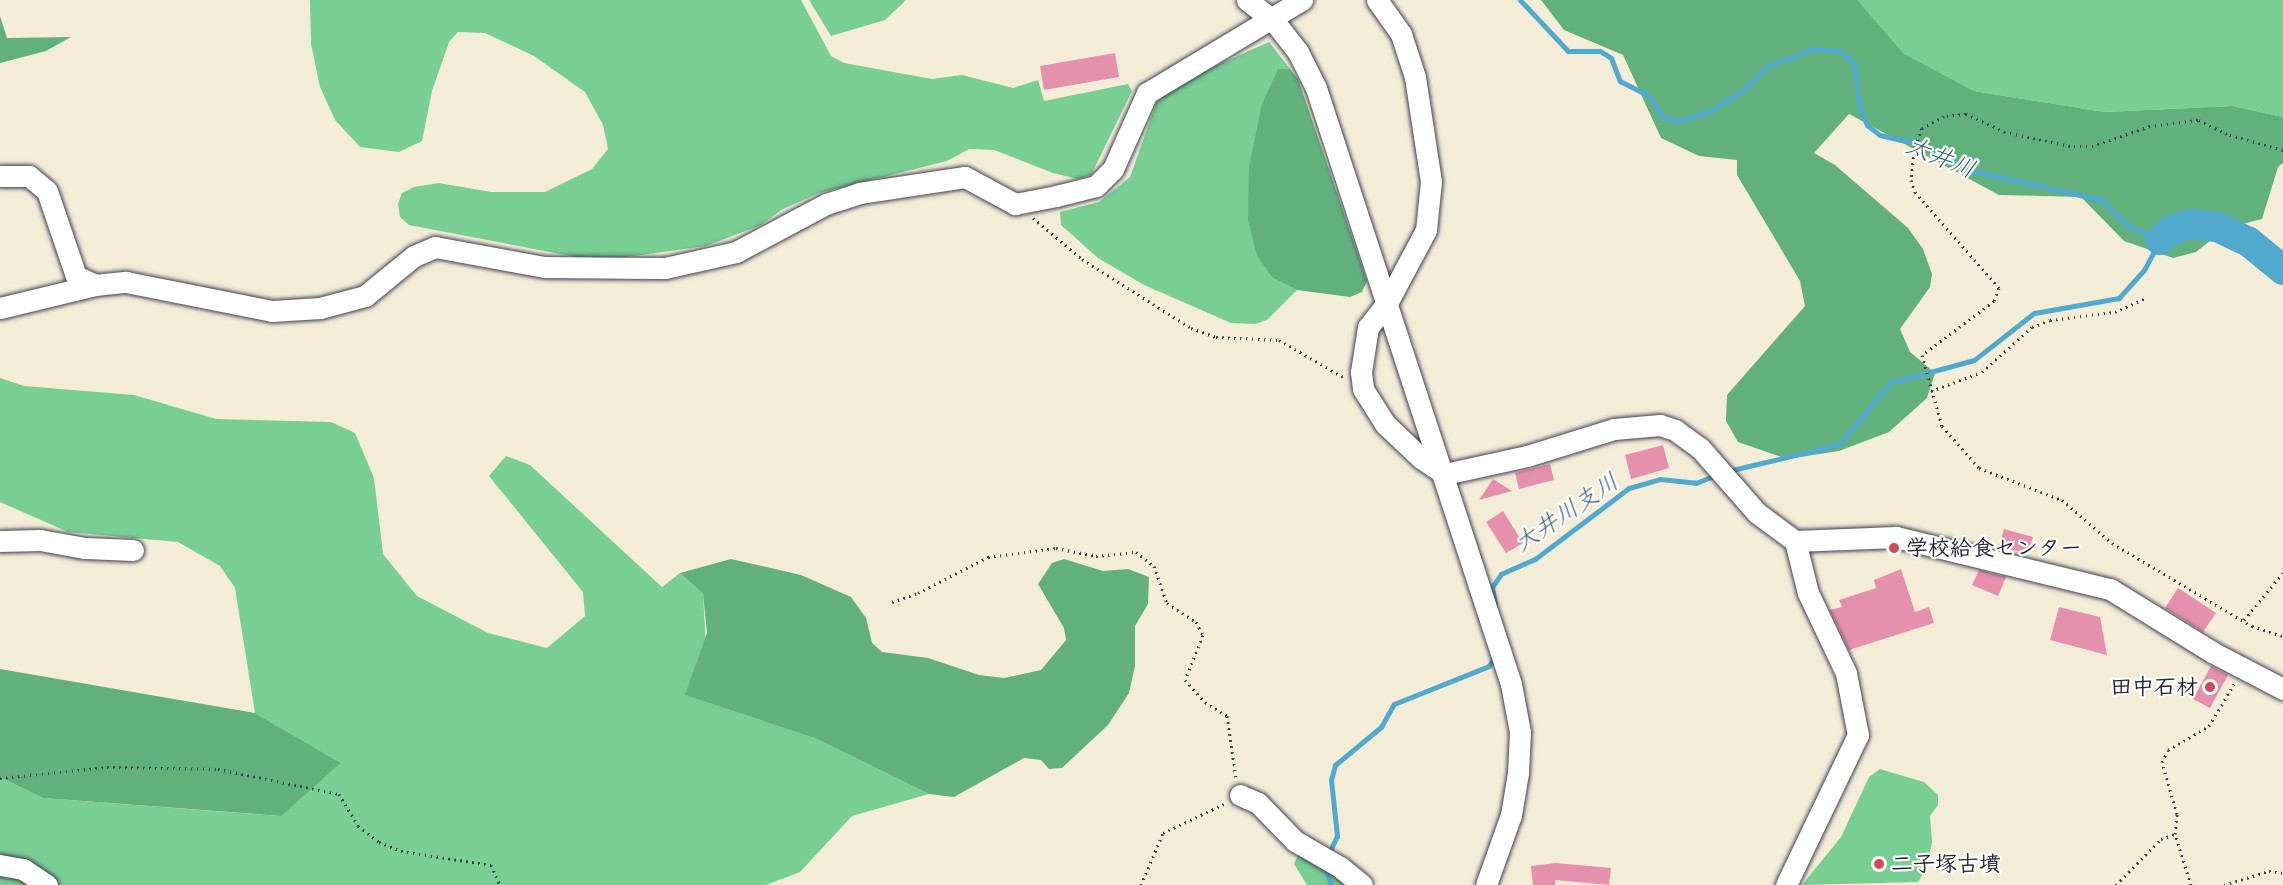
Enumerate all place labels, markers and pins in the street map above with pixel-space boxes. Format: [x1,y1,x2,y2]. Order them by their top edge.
place label: 学校給食センター [1906,535,2082,561]
marker: 学校給食センター [1887,541,1901,555]
place label: 田中石材 [2110,674,2198,700]
marker: 田中石材 [2203,680,2217,694]
place label: 二子塚古墳 [1891,851,2001,877]
marker: 二子塚古墳 [1872,857,1886,871]

